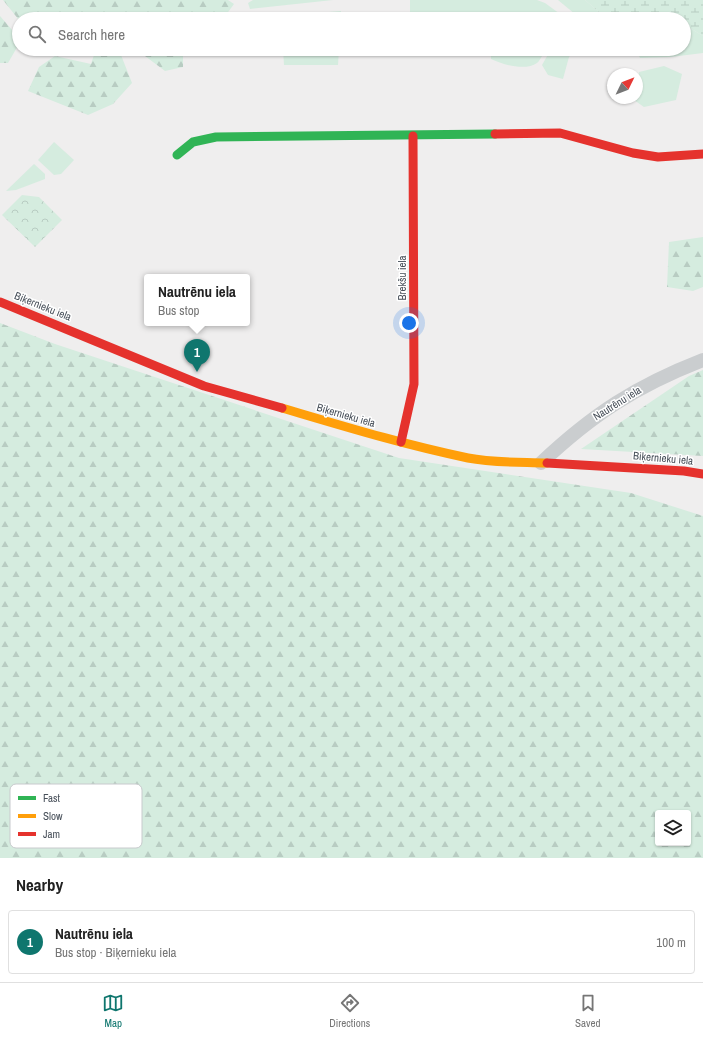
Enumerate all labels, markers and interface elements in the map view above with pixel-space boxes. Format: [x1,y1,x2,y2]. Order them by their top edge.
search box [12,12,691,56]
icon: search [26,23,48,45]
text: Search here [58,24,125,45]
north arrow [607,68,643,104]
street label: Brekšu iela [395,255,409,301]
popup [144,274,250,326]
text: Nautrēnu iela [158,281,236,302]
street label: Biķernieku iela [12,288,74,324]
text: Bus stop [158,302,200,319]
your location [399,313,419,333]
pin: 1 [184,339,210,372]
street label: Nautrēnu iela [590,383,644,423]
street label: Biķernieku iela [315,400,377,430]
street label: Biķernieku iela [632,448,694,468]
legend [10,784,142,848]
text: Fast [43,791,61,805]
text: Slow [43,809,63,823]
map controls [655,810,691,846]
button: layers [655,810,691,846]
text: Jam [43,827,60,841]
text: Nearby [16,873,63,896]
text: Nautrēnu iela [55,923,133,944]
text: 1 [27,934,33,951]
text: 100 m [656,934,686,951]
text: Bus stop · Biķernieku iela [55,944,177,961]
tab: Map [102,992,124,1030]
tab: Directions [329,992,370,1030]
tab: Saved [575,992,601,1030]

